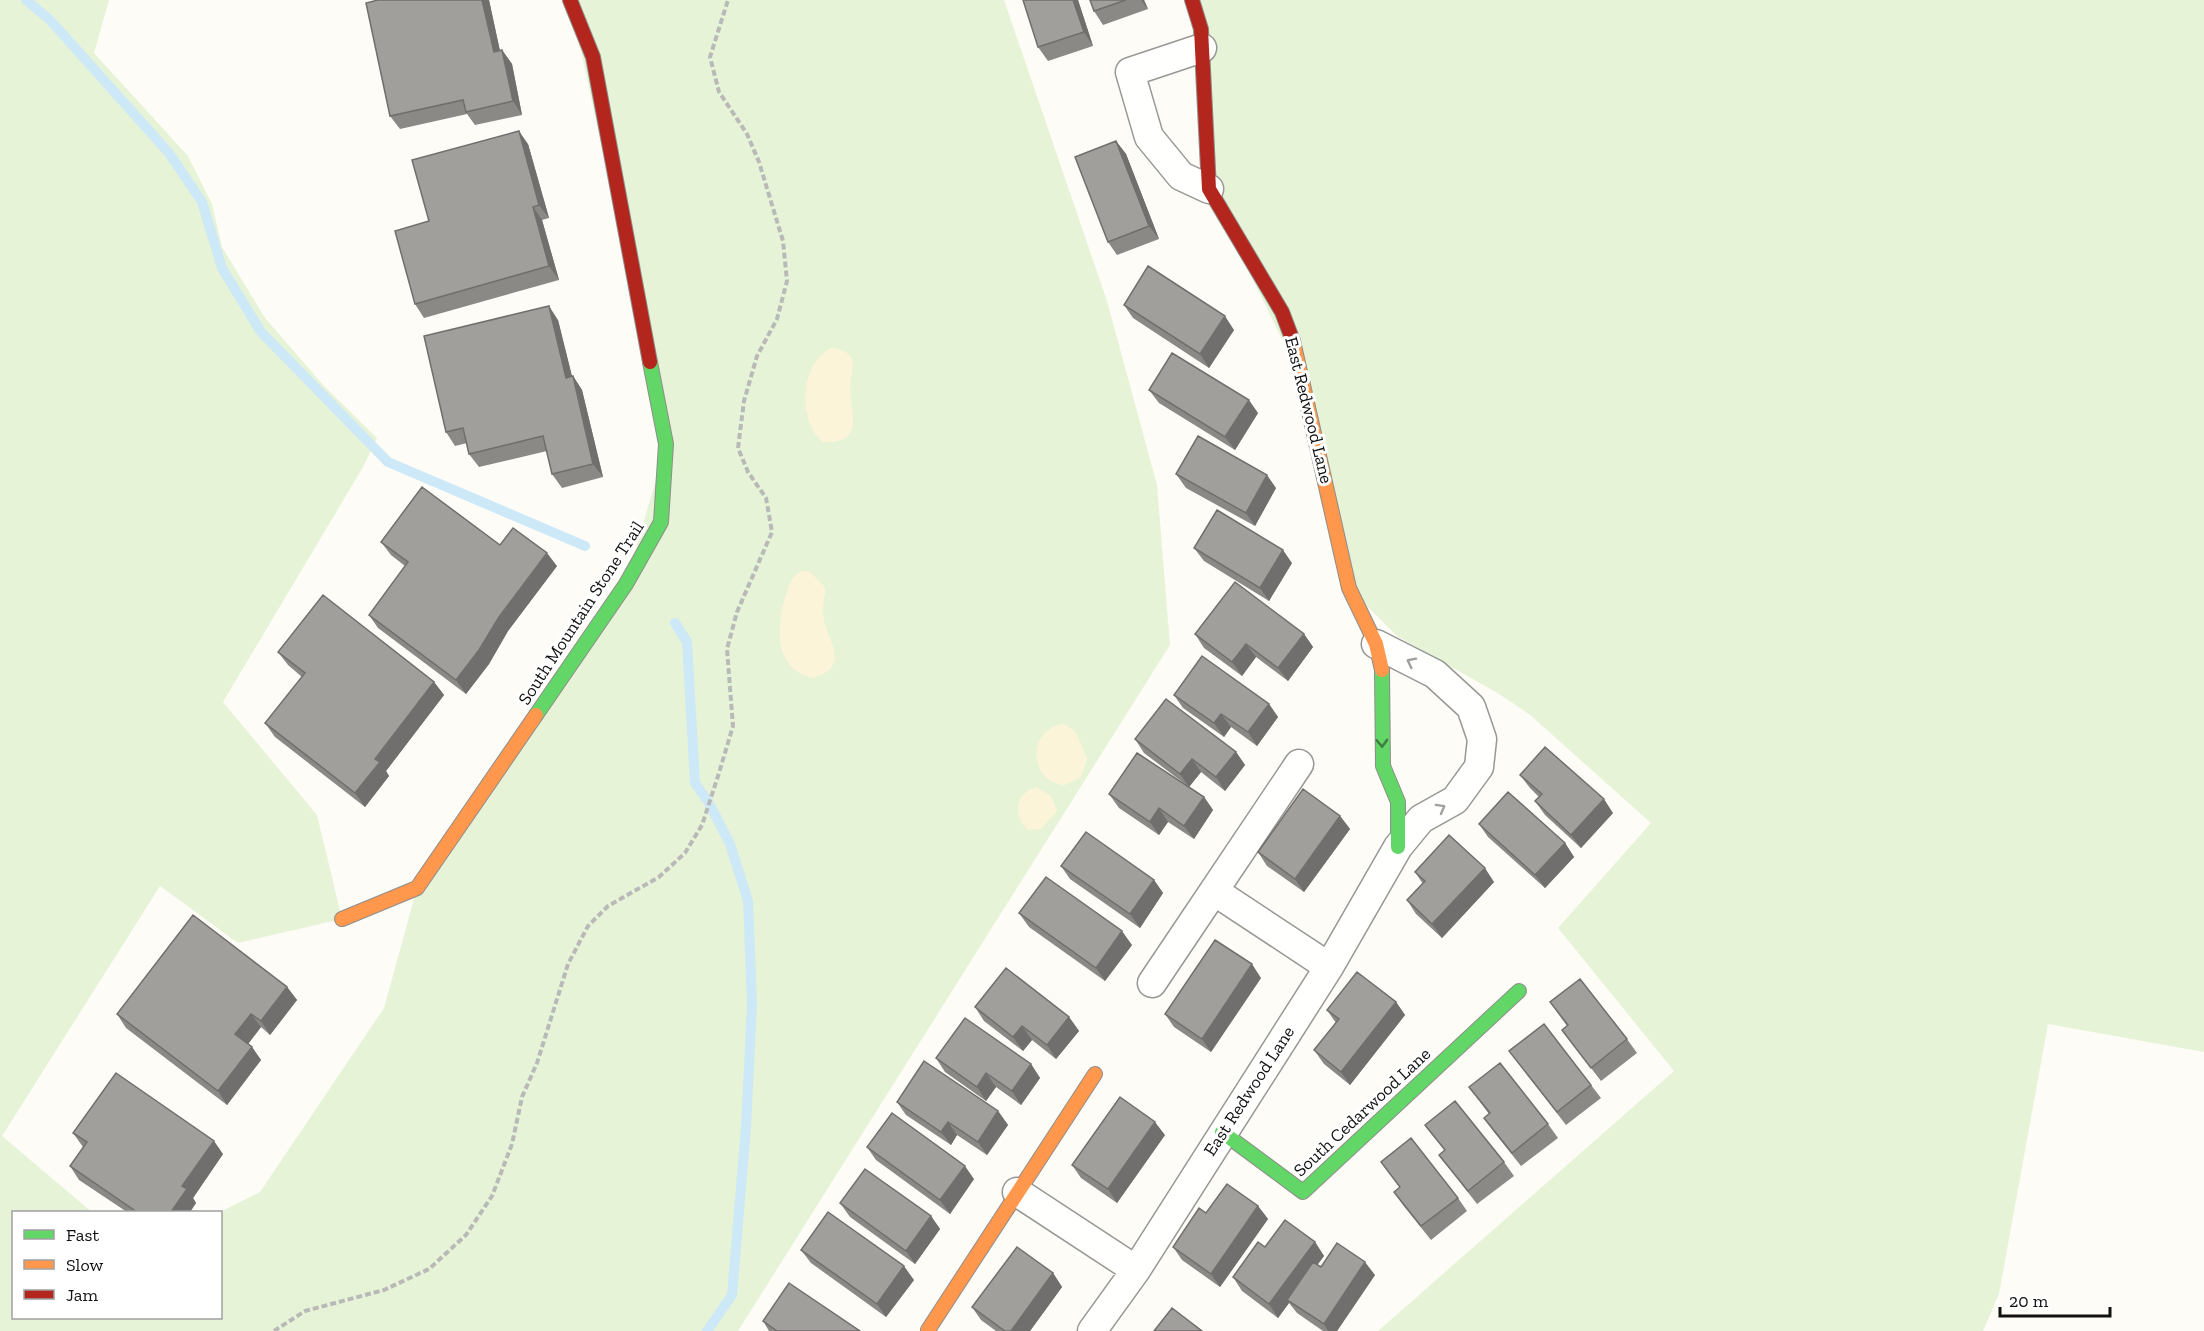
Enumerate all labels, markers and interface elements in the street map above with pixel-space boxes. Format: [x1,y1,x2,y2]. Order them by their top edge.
street label: East Redwood Lane [1280,334,1338,486]
street label: South Mountain Stone Trail [513,517,649,709]
one-way arrow [1407,658,1418,669]
one-way arrow [1376,739,1388,748]
one-way arrow [1435,804,1445,815]
street label: East Redwood Lane [1199,1022,1299,1160]
street label: South Cedarwood Lane [1289,1043,1435,1181]
legend [12,1211,222,1319]
text: Fast [66,1224,99,1246]
text: Slow [66,1254,103,1276]
scale bar [2000,1280,2110,1318]
text: Jam [66,1284,98,1306]
text: 20 m [2009,1290,2049,1312]

